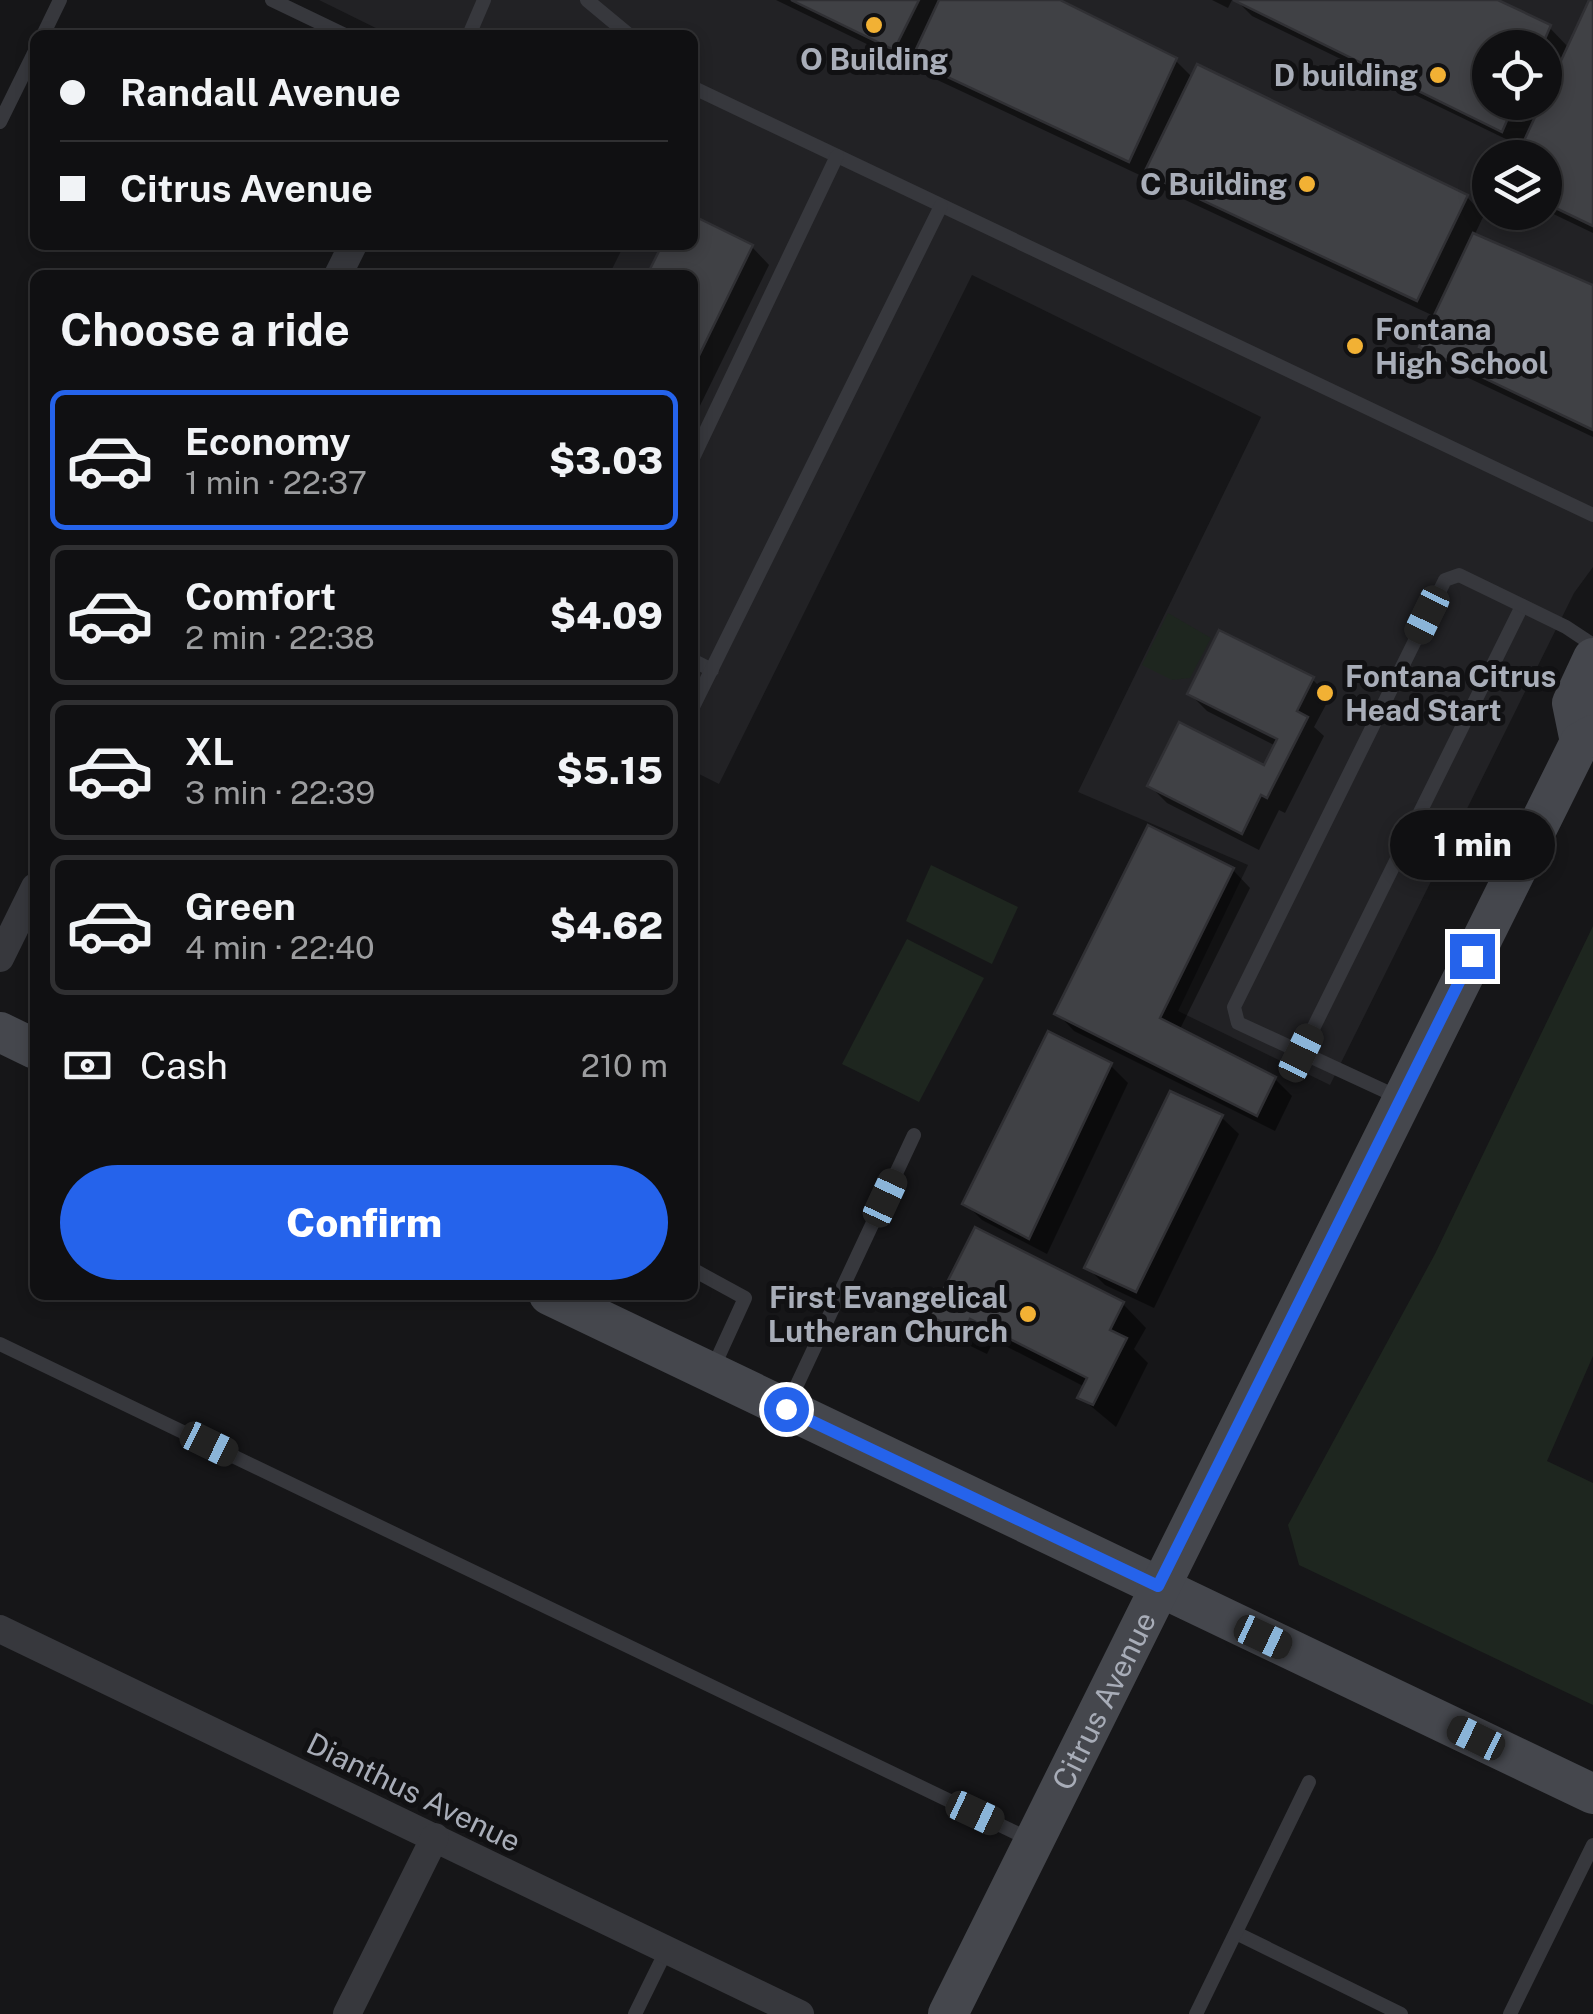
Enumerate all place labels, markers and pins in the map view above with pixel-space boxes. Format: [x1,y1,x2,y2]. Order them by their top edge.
marker: O Building [863,14,885,36]
place label: O Building [800,41,948,77]
place label: D building [1273,57,1418,93]
marker: D building [1427,64,1449,86]
place label: C Building [1140,166,1287,202]
marker: C Building [1296,173,1318,195]
place label: Fontana High School [1375,311,1549,381]
marker: Fontana High School [1344,335,1366,357]
place label: Fontana Citrus Head Start [1345,658,1556,728]
marker: Fontana Citrus Head Start [1314,682,1336,704]
place label: First Evangelical Lutheran Church [768,1279,1008,1349]
marker: First Evangelical Lutheran Church [1017,1303,1039,1325]

